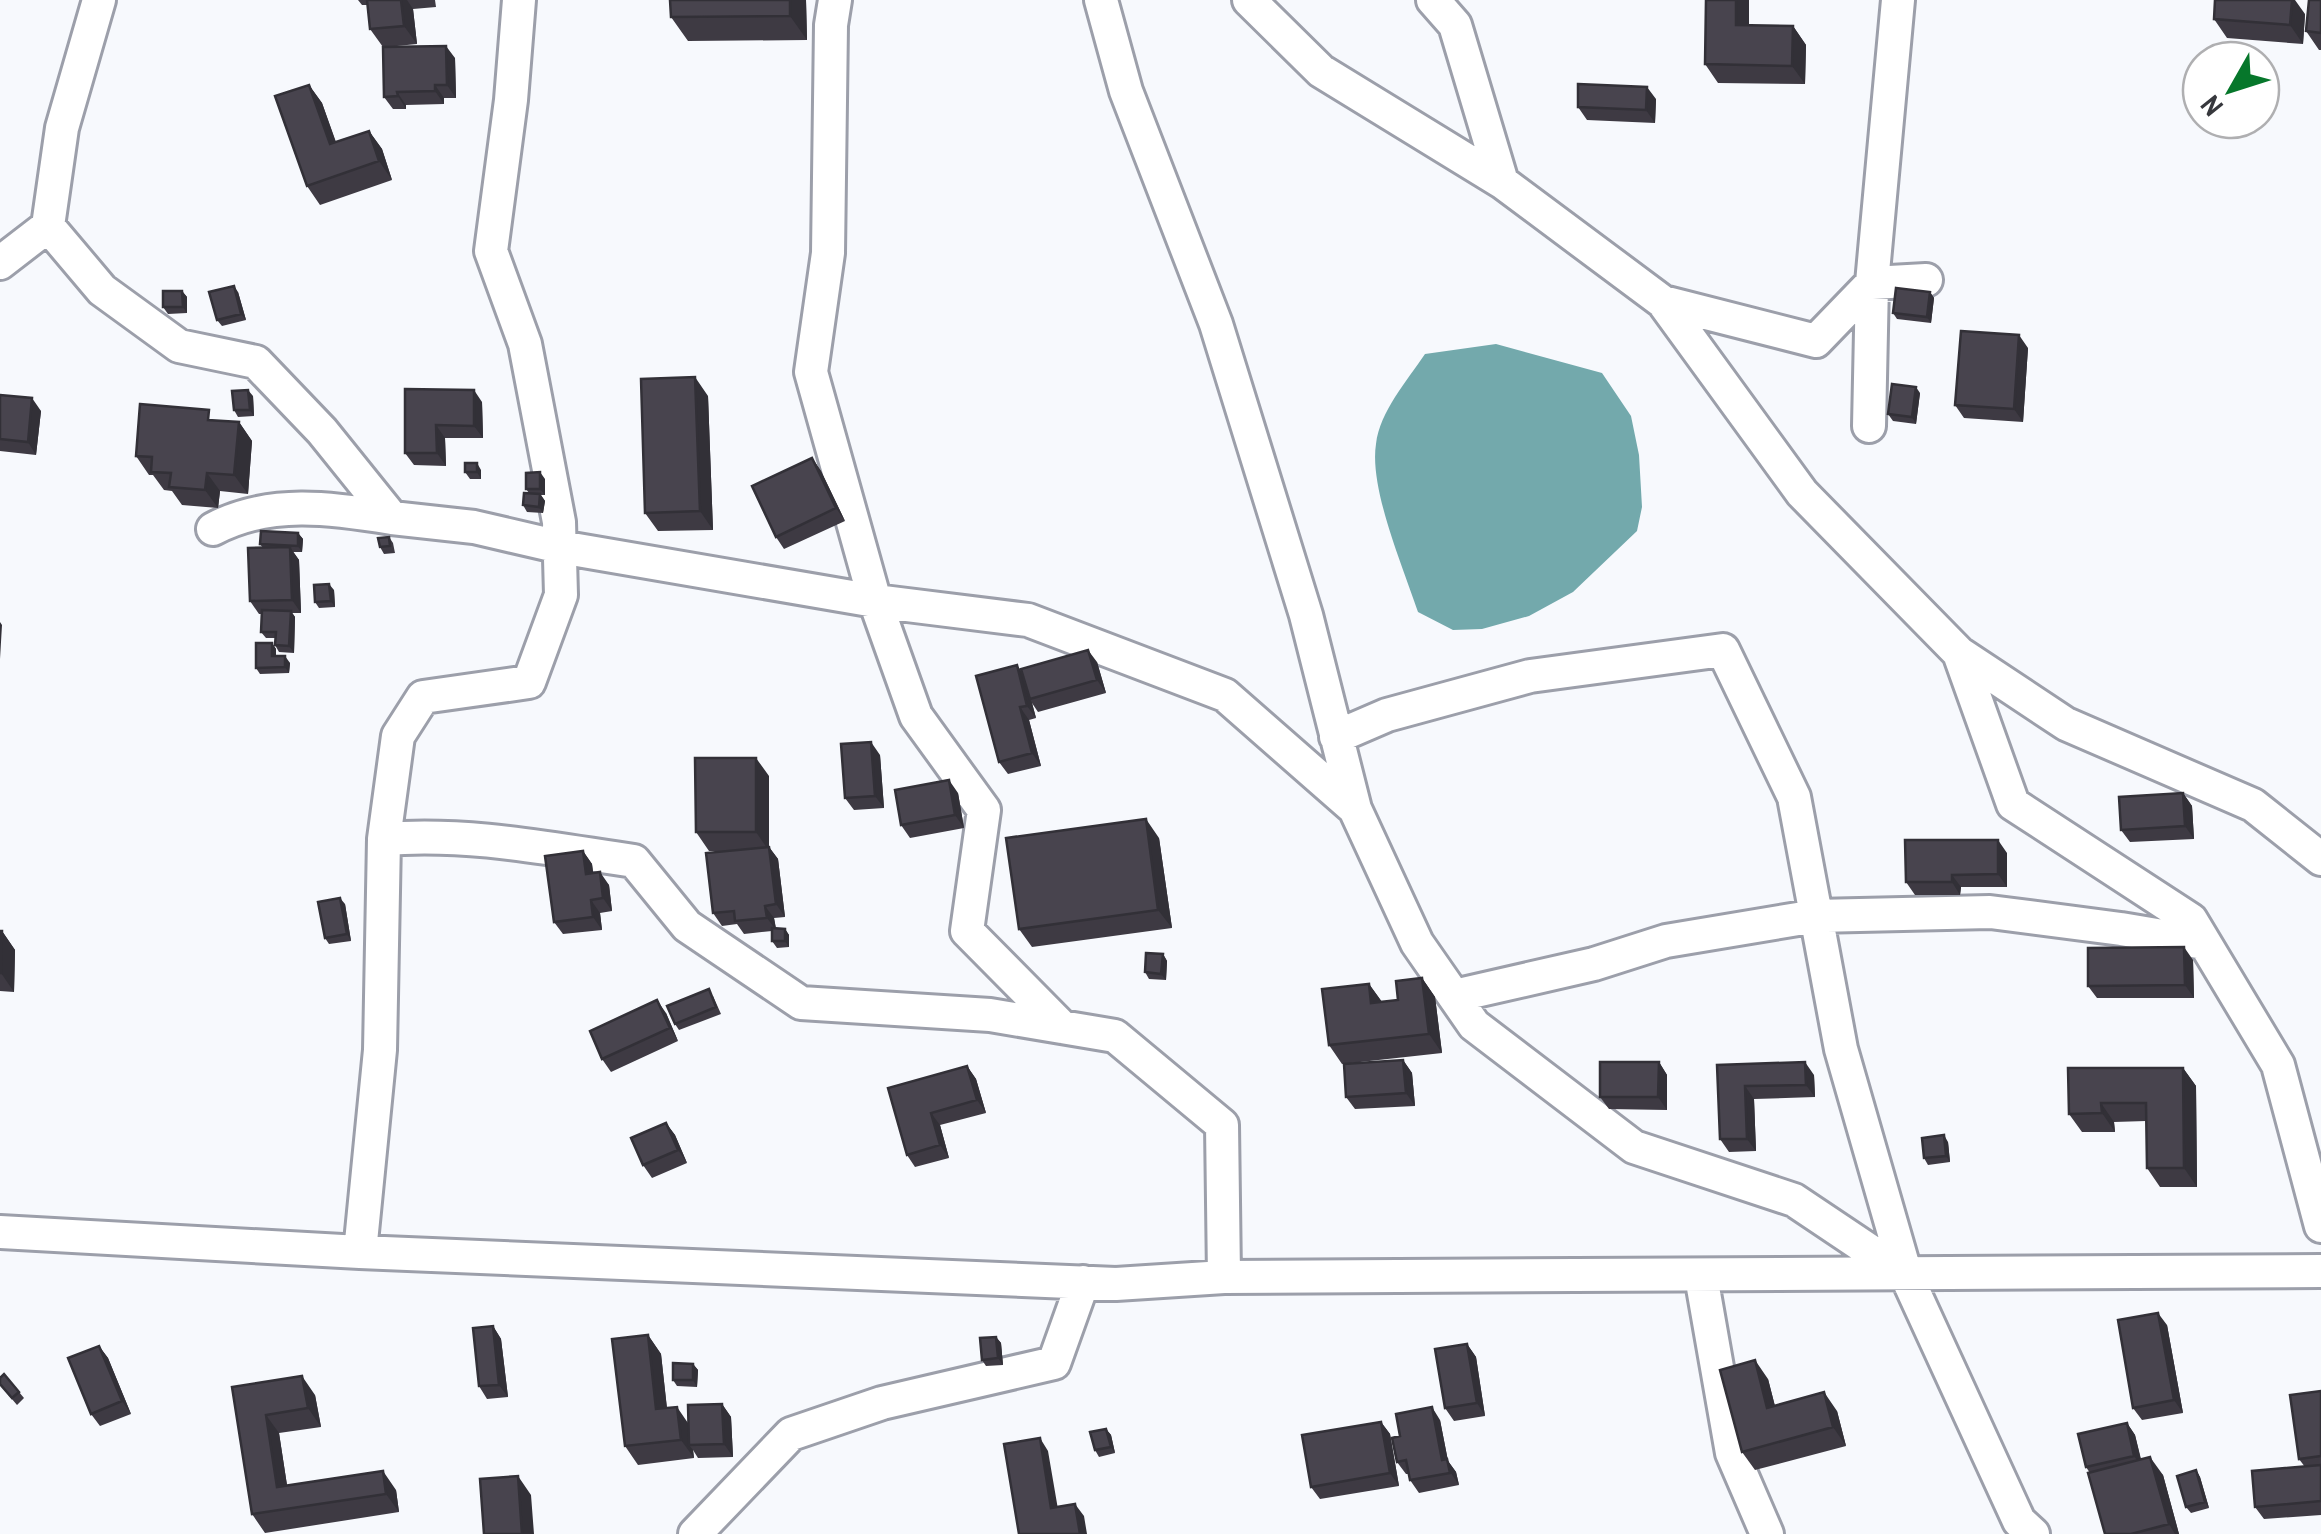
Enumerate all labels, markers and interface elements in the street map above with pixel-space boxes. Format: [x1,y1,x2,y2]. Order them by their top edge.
north arrow [2181,40,2281,140]
text: N [2192,87,2232,124]

